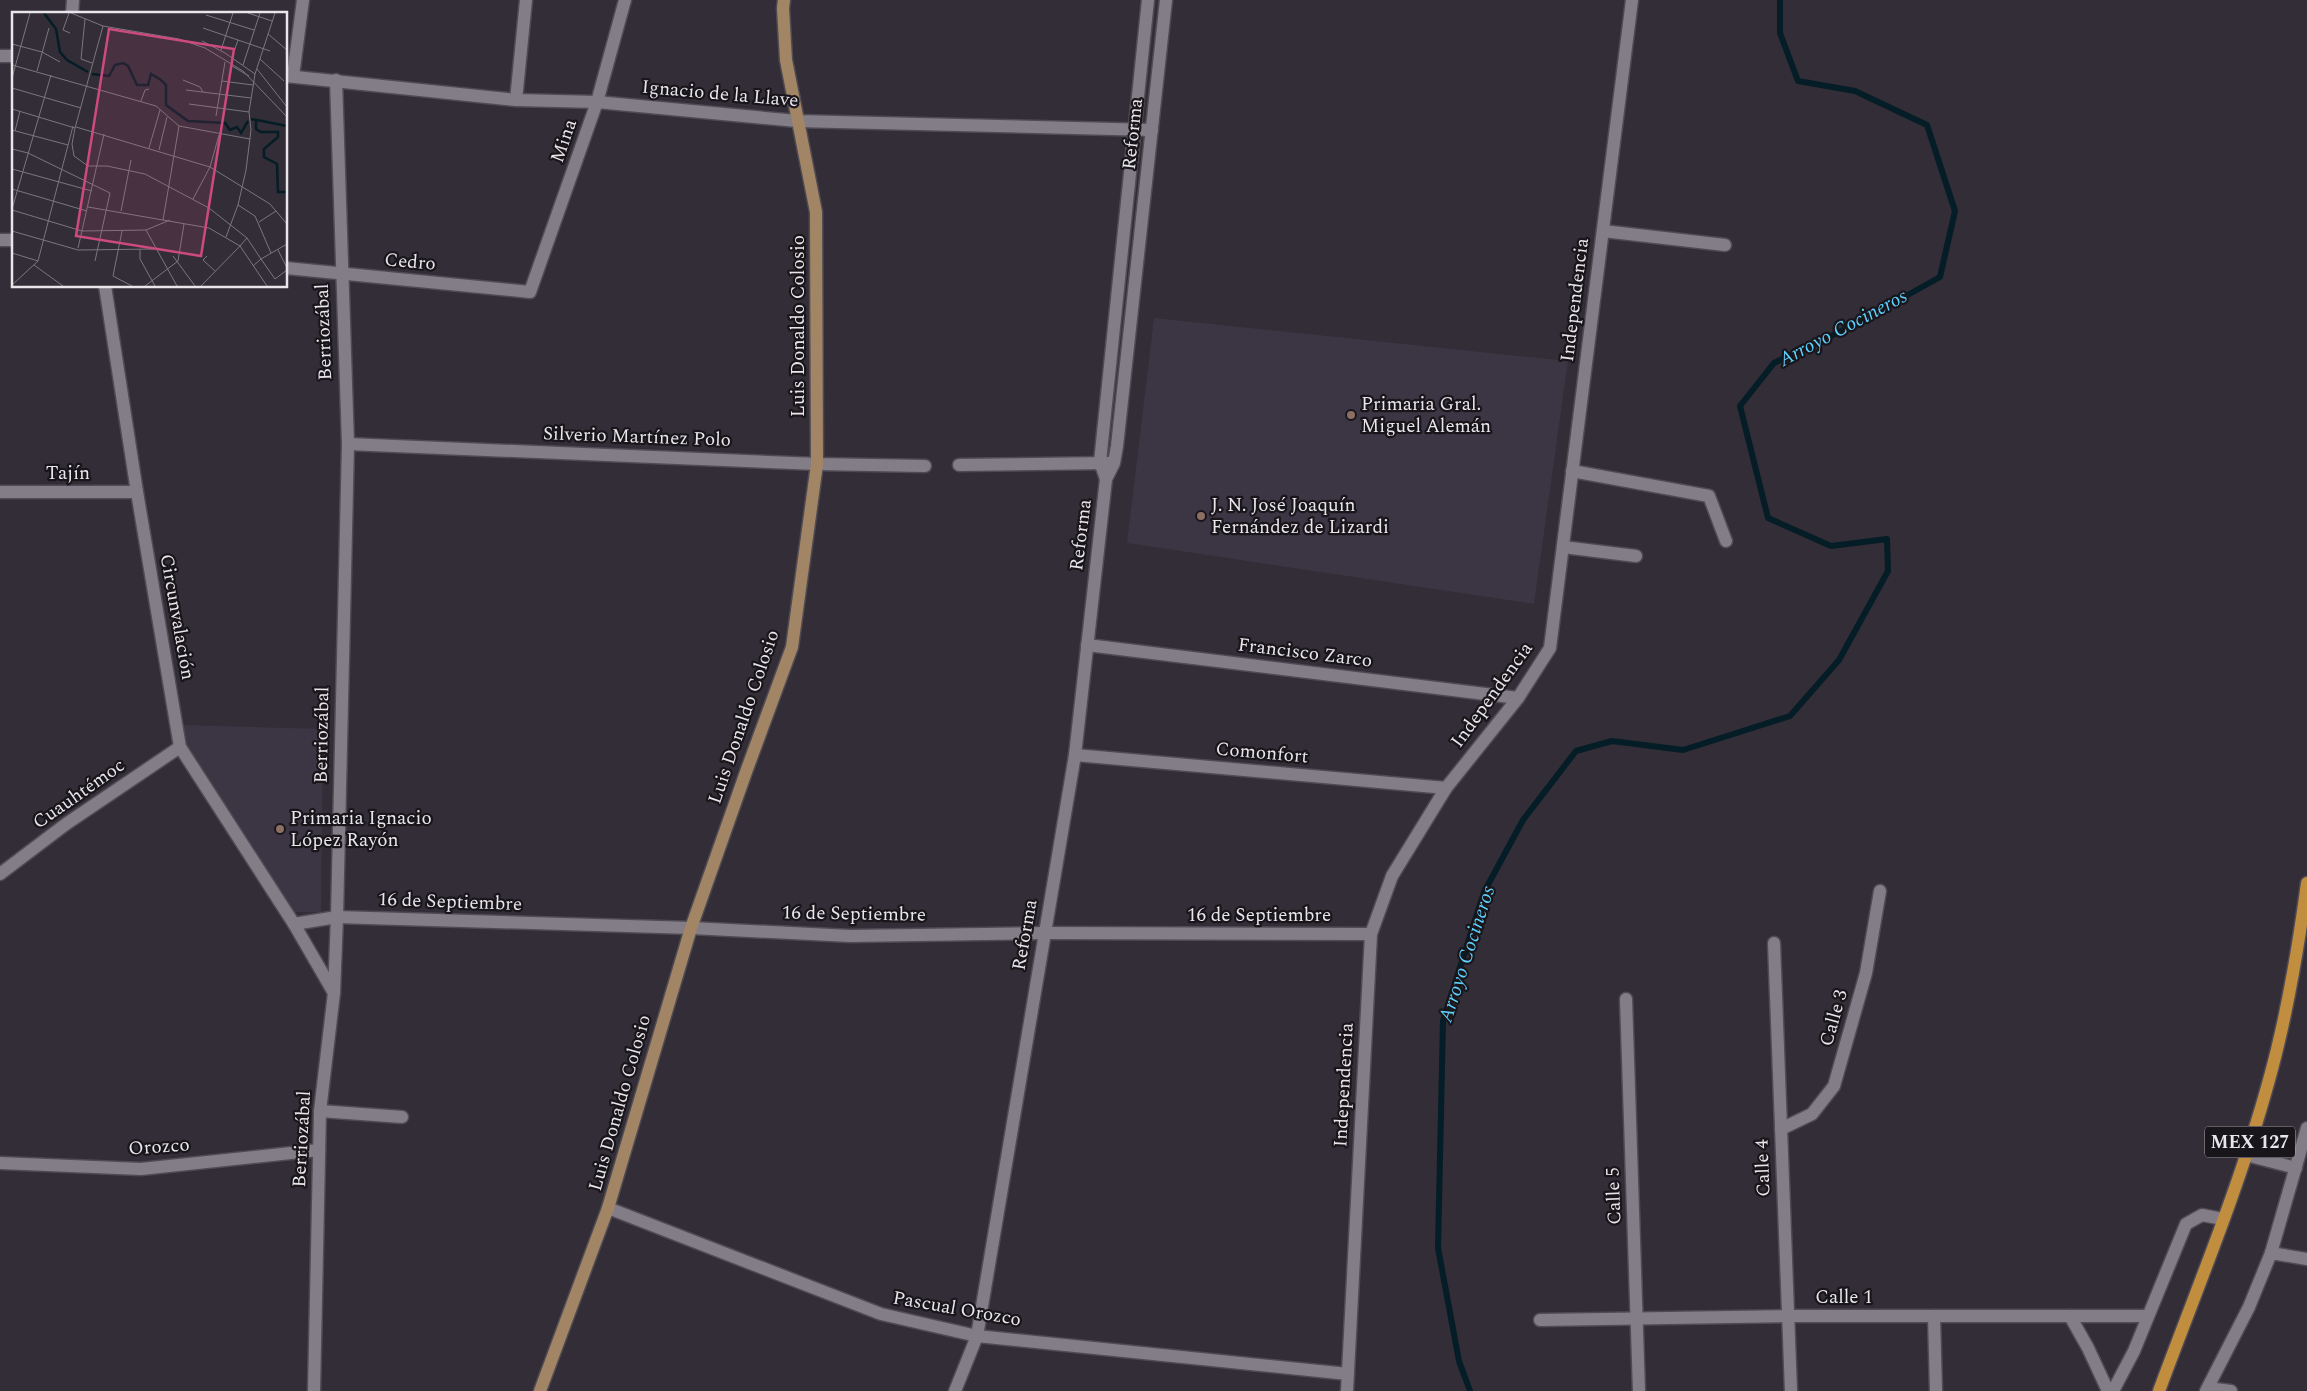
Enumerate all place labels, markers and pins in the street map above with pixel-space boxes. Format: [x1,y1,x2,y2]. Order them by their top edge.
place label: Primaria Gral. Miguel Alemán [1361,390,1491,441]
marker: Primaria Gral. Miguel Alemán [1345,409,1357,421]
place label: J. N. José Joaquín Fernández de Lizardi [1211,491,1389,542]
marker: J. N. José Joaquín Fernández de Lizardi [1195,510,1207,522]
place label: Primaria Ignacio López Rayón [290,804,432,855]
marker: Primaria Ignacio López Rayón [274,823,286,835]

